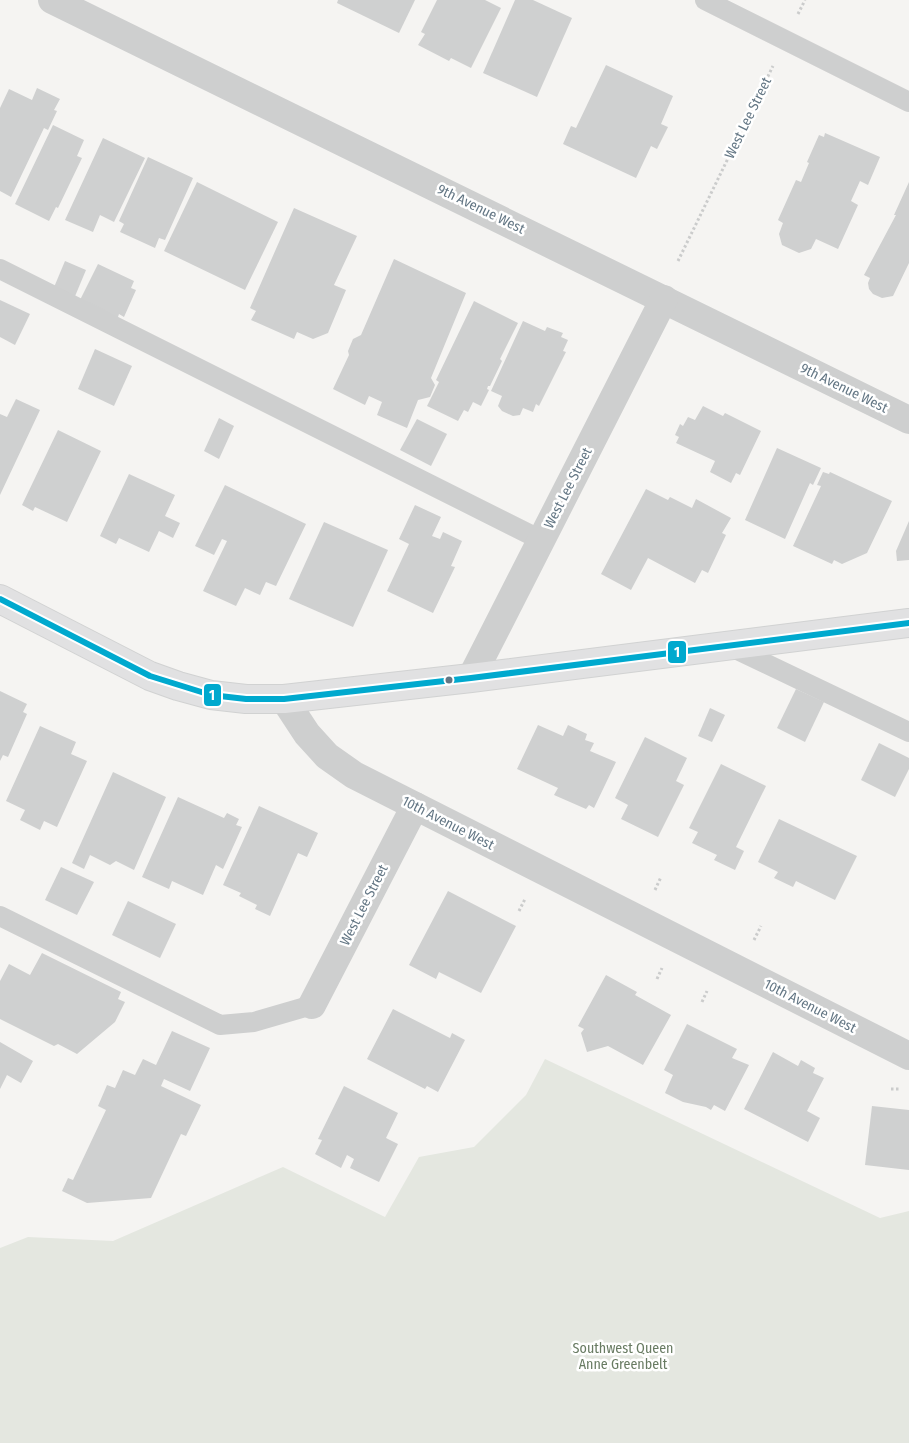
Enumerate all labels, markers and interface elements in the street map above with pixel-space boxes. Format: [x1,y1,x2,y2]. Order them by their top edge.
street label: West Lee Street [721,74,775,162]
street label: 9th Avenue West [434,180,528,238]
street label: 9th Avenue West [797,359,891,417]
street label: West Lee Street [540,444,596,531]
line badge: 1 [667,640,687,664]
text: 1 [674,644,680,661]
unlabelled marker [444,675,454,685]
line badge: 1 [203,683,222,707]
text: 1 [209,687,215,704]
street label: 10th Avenue West [399,792,497,854]
street label: West Lee Street [336,861,392,948]
street label: 10th Avenue West [761,975,859,1037]
park label: Southwest Queen Anne Greenbelt [573,1340,673,1373]

